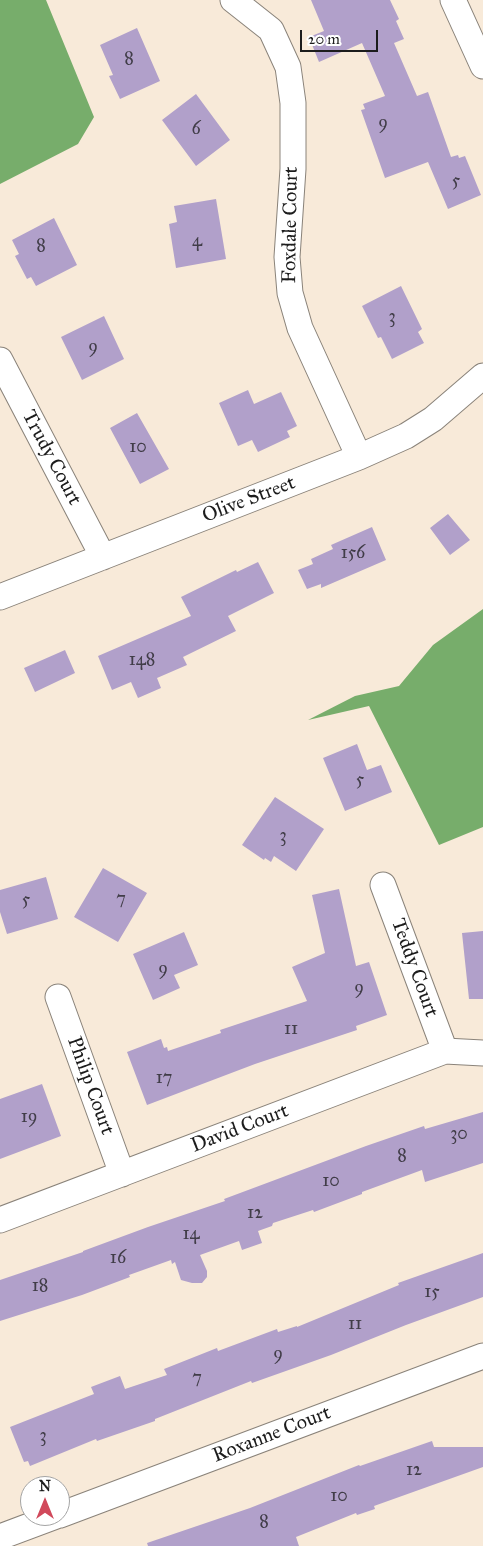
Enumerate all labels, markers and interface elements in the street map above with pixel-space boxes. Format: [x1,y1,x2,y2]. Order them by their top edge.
scale bar [303,20,380,52]
text: 20 m [308,30,340,48]
house number: 8 [124,49,134,71]
house number: 9 [378,113,388,135]
house number: 6 [191,119,201,141]
street label: Foxdale Court [278,166,304,284]
house number: 5 [452,171,460,193]
house number: 4 [192,231,202,253]
house number: 8 [36,236,46,258]
house number: 3 [388,307,396,329]
house number: 9 [88,337,98,359]
street label: Trudy Court [16,406,86,510]
house number: 10 [129,437,147,459]
street label: Olive Street [199,471,299,529]
house number: 156 [341,543,365,565]
house number: 148 [129,650,155,672]
house number: 5 [356,770,364,792]
house number: 3 [279,826,287,848]
house number: 7 [116,889,126,911]
house number: 5 [22,890,30,912]
street label: Teddy Court [385,915,443,1021]
house number: 9 [158,959,168,981]
house number: 9 [354,978,364,1000]
house number: 11 [284,1019,298,1041]
street label: Philip Court [61,1034,119,1138]
house number: 17 [156,1068,172,1090]
street label: David Court [188,1099,292,1159]
house number: 19 [21,1107,37,1129]
house number: 30 [450,1124,468,1146]
house number: 8 [397,1146,407,1168]
house number: 10 [322,1171,340,1193]
house number: 12 [247,1203,263,1225]
house number: 14 [182,1224,200,1246]
house number: 16 [110,1248,126,1270]
house number: 18 [32,1276,48,1298]
house number: 15 [424,1282,440,1304]
house number: 11 [348,1314,362,1336]
house number: 9 [273,1344,283,1366]
house number: 7 [192,1368,202,1390]
street label: Roxanne Court [209,1401,335,1469]
house number: 3 [39,1426,47,1448]
house number: 12 [406,1460,422,1482]
north arrow [20,1476,70,1526]
text: N [39,1478,51,1495]
house number: 10 [330,1486,348,1508]
house number: 8 [259,1512,269,1534]

